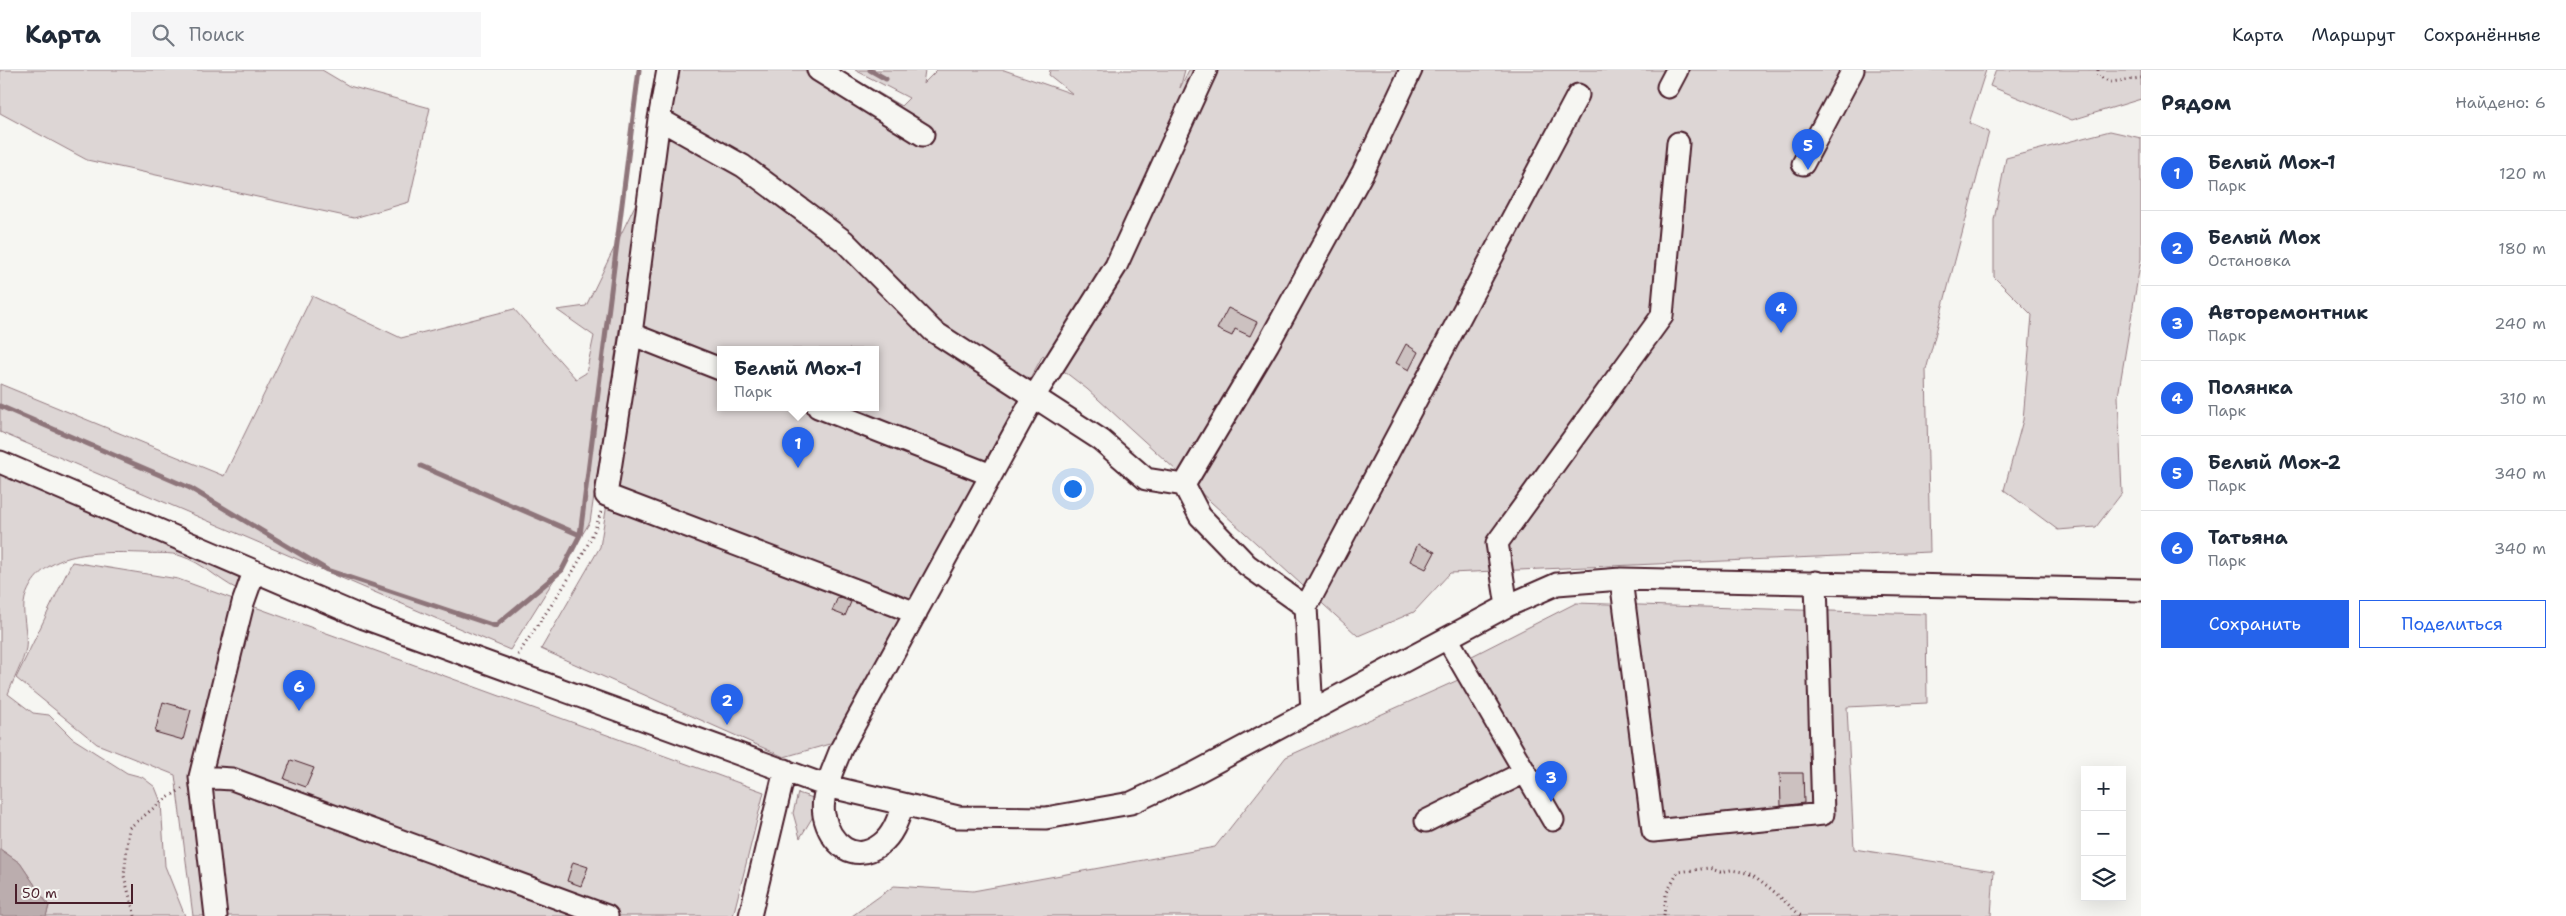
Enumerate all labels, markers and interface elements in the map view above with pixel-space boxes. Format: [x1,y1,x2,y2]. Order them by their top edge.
search box [131,12,481,57]
text: Карта [25,19,101,51]
icon: search [149,21,177,49]
text: Поиск [189,22,244,47]
text: Карта [2232,23,2283,47]
text: Маршрут [2311,23,2395,47]
text: Сохранённые [2423,23,2541,47]
text: Рядом [2161,89,2231,117]
text: Найдено: 6 [2455,92,2546,113]
pin: 5 [1792,129,1824,170]
text: Белый Мох-1 [2208,150,2336,175]
text: 1 [2173,163,2181,184]
text: 120 m [2499,163,2546,184]
text: Парк [2208,175,2246,196]
text: Белый Мох [2208,225,2321,250]
text: 2 [2171,238,2183,259]
text: 180 m [2498,238,2546,259]
text: Остановка [2208,250,2291,271]
pin: 4 [1765,292,1797,333]
text: Авторемонтник [2208,300,2368,325]
text: 3 [2171,313,2183,334]
text: 240 m [2494,313,2546,334]
text: Парк [2208,325,2246,346]
popup [717,346,879,411]
text: Белый Мох-1 [734,356,862,381]
text: Полянка [2208,375,2293,400]
text: Парк [734,381,772,402]
text: 4 [2171,388,2183,409]
text: 310 m [2499,388,2546,409]
text: Парк [2208,400,2246,421]
pin: 1 [782,427,814,468]
text: Белый Мох-2 [2208,450,2341,475]
text: 5 [2172,463,2182,484]
text: 340 m [2494,463,2546,484]
text: Парк [2208,475,2246,496]
your location [1060,476,1086,502]
text: Татьяна [2208,525,2288,550]
text: 6 [2171,538,2183,559]
text: 340 m [2494,538,2546,559]
text: Парк [2208,550,2246,571]
button: Сохранить [2161,600,2349,648]
button: Поделиться [2359,600,2546,648]
pin: 6 [283,670,315,711]
pin: 2 [711,684,743,725]
pin: 3 [1535,761,1567,802]
map controls [2081,766,2126,901]
button: + [2081,766,2126,811]
button: − [2081,811,2126,856]
button: layers [2081,856,2126,901]
scale bar [15,881,132,904]
text: 50 m [22,884,57,902]

